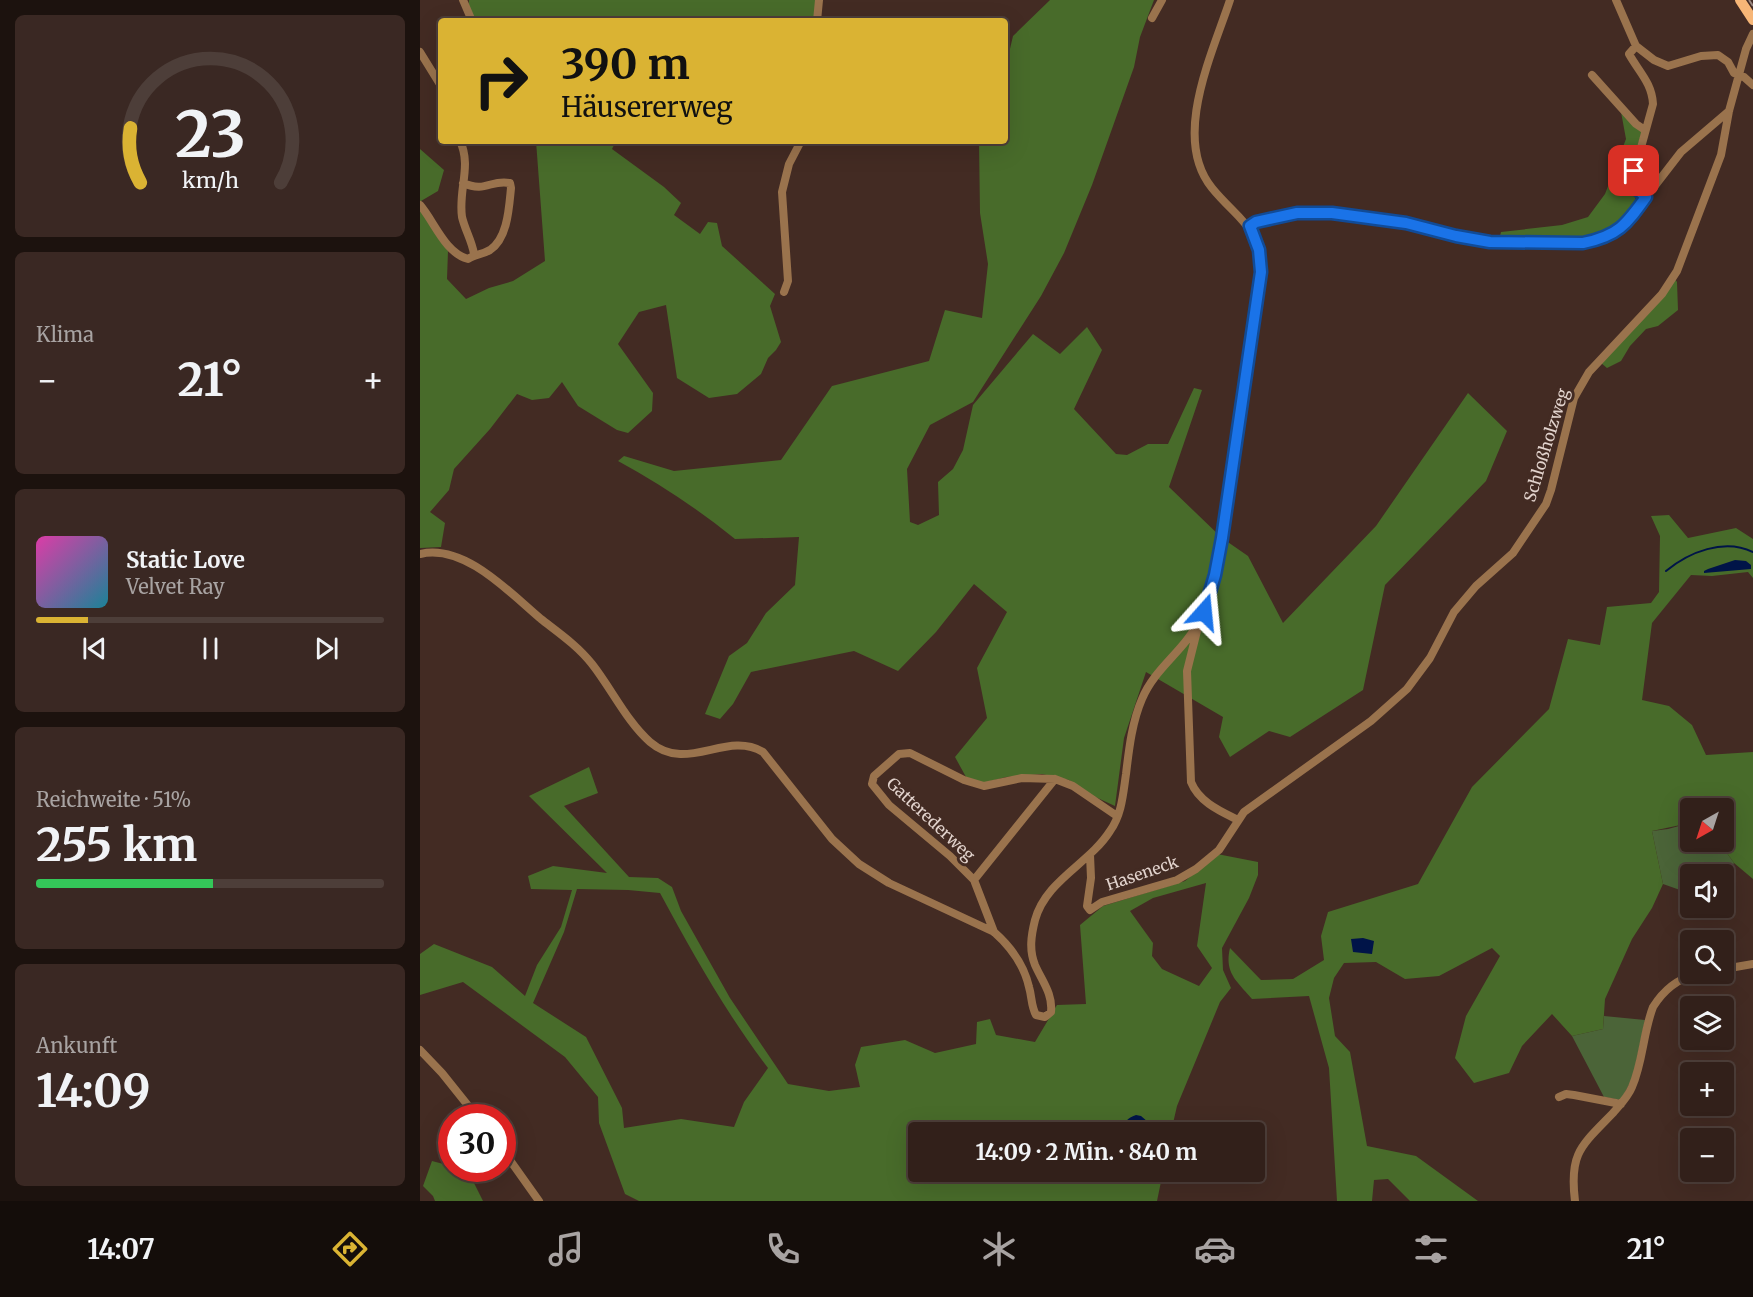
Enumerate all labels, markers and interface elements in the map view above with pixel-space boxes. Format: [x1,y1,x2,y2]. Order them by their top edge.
text: 390 m [561,38,690,90]
icon: right [462,42,540,120]
text: Häusererweg [561,90,733,124]
text: 23 [175,96,245,174]
pin [1608,145,1659,196]
icon: arrive [1617,154,1650,187]
text: km/h [182,167,238,194]
text: Klima [36,322,94,347]
text: 21° [177,352,243,408]
text: − [36,360,58,401]
text: + [362,360,384,401]
street label: Schloßholzweg [1519,386,1573,504]
text: Static Love [126,546,245,574]
text: Velvet Ray [126,574,225,599]
position arrow [1172,580,1236,644]
icon: previous [78,632,111,665]
icon: pause [194,632,227,665]
icon: next [310,632,343,665]
street label: Gatterederweg [883,773,979,865]
text: Reichweite · 51% [36,787,191,812]
north arrow [1680,798,1734,852]
map controls [1680,798,1734,1182]
text: 255 km [36,817,197,873]
street label: Haseneck [1103,851,1181,895]
button: sound [1680,864,1734,918]
button: search [1680,930,1734,984]
button: layers [1680,996,1734,1050]
text: Ankunft [36,1033,117,1058]
button: + [1680,1062,1734,1116]
text: 14:09 [36,1063,150,1119]
speed limit sign: 30 [438,1104,516,1182]
button: − [1680,1128,1734,1182]
text: 14:09 · 2 Min. · 840 m [976,1138,1197,1166]
icon: directions [329,1228,371,1270]
icon: music [545,1228,587,1270]
icon: phone [762,1228,804,1270]
icon: climate [978,1228,1020,1270]
icon: car [1194,1228,1236,1270]
icon: filters [1410,1228,1452,1270]
text: 14:07 [87,1232,155,1266]
text: 21° [1627,1232,1666,1266]

